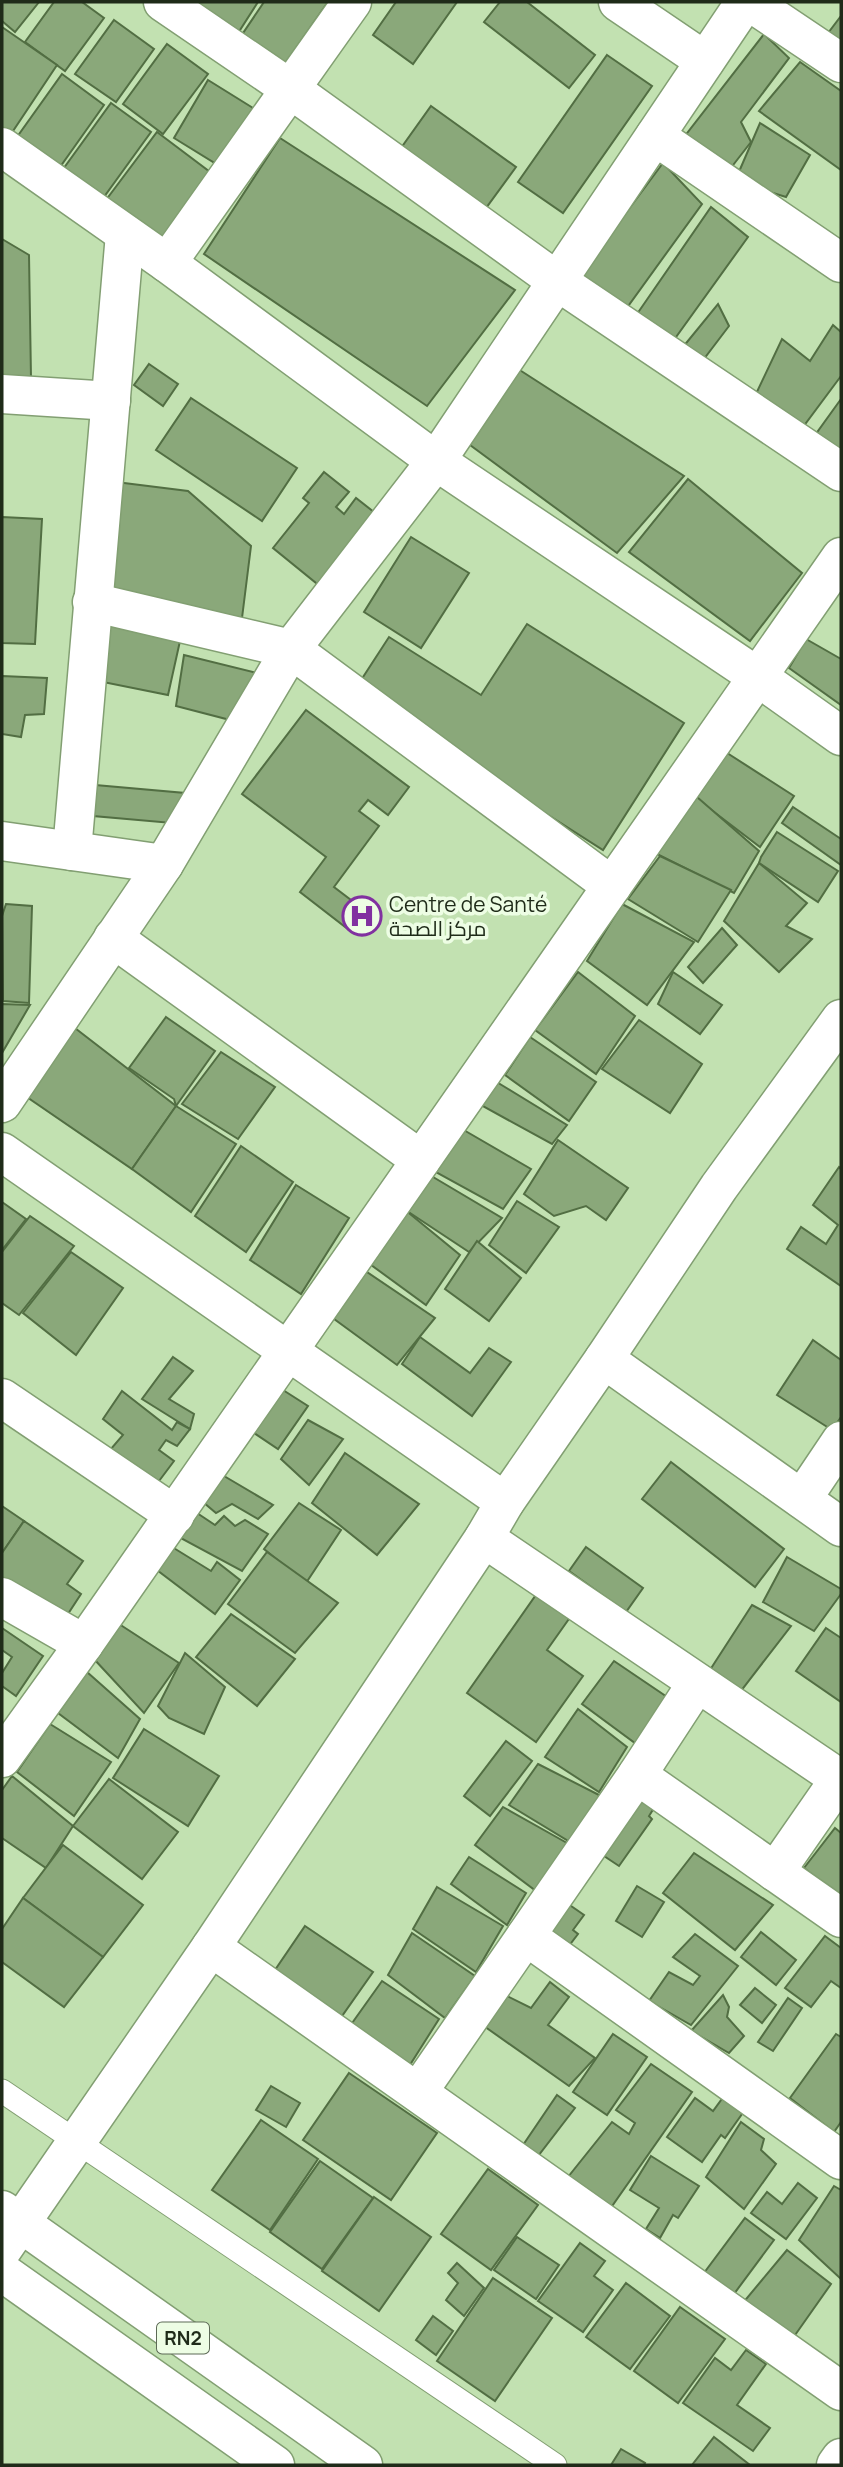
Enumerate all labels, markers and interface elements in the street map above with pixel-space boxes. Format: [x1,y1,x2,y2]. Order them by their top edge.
place label: Centre de Santé مركز الصحة [389,890,547,942]
hospital icon: Centre de Santé مركز الصحة [341,895,383,937]
road number: RN2 [157,2322,209,2354]

